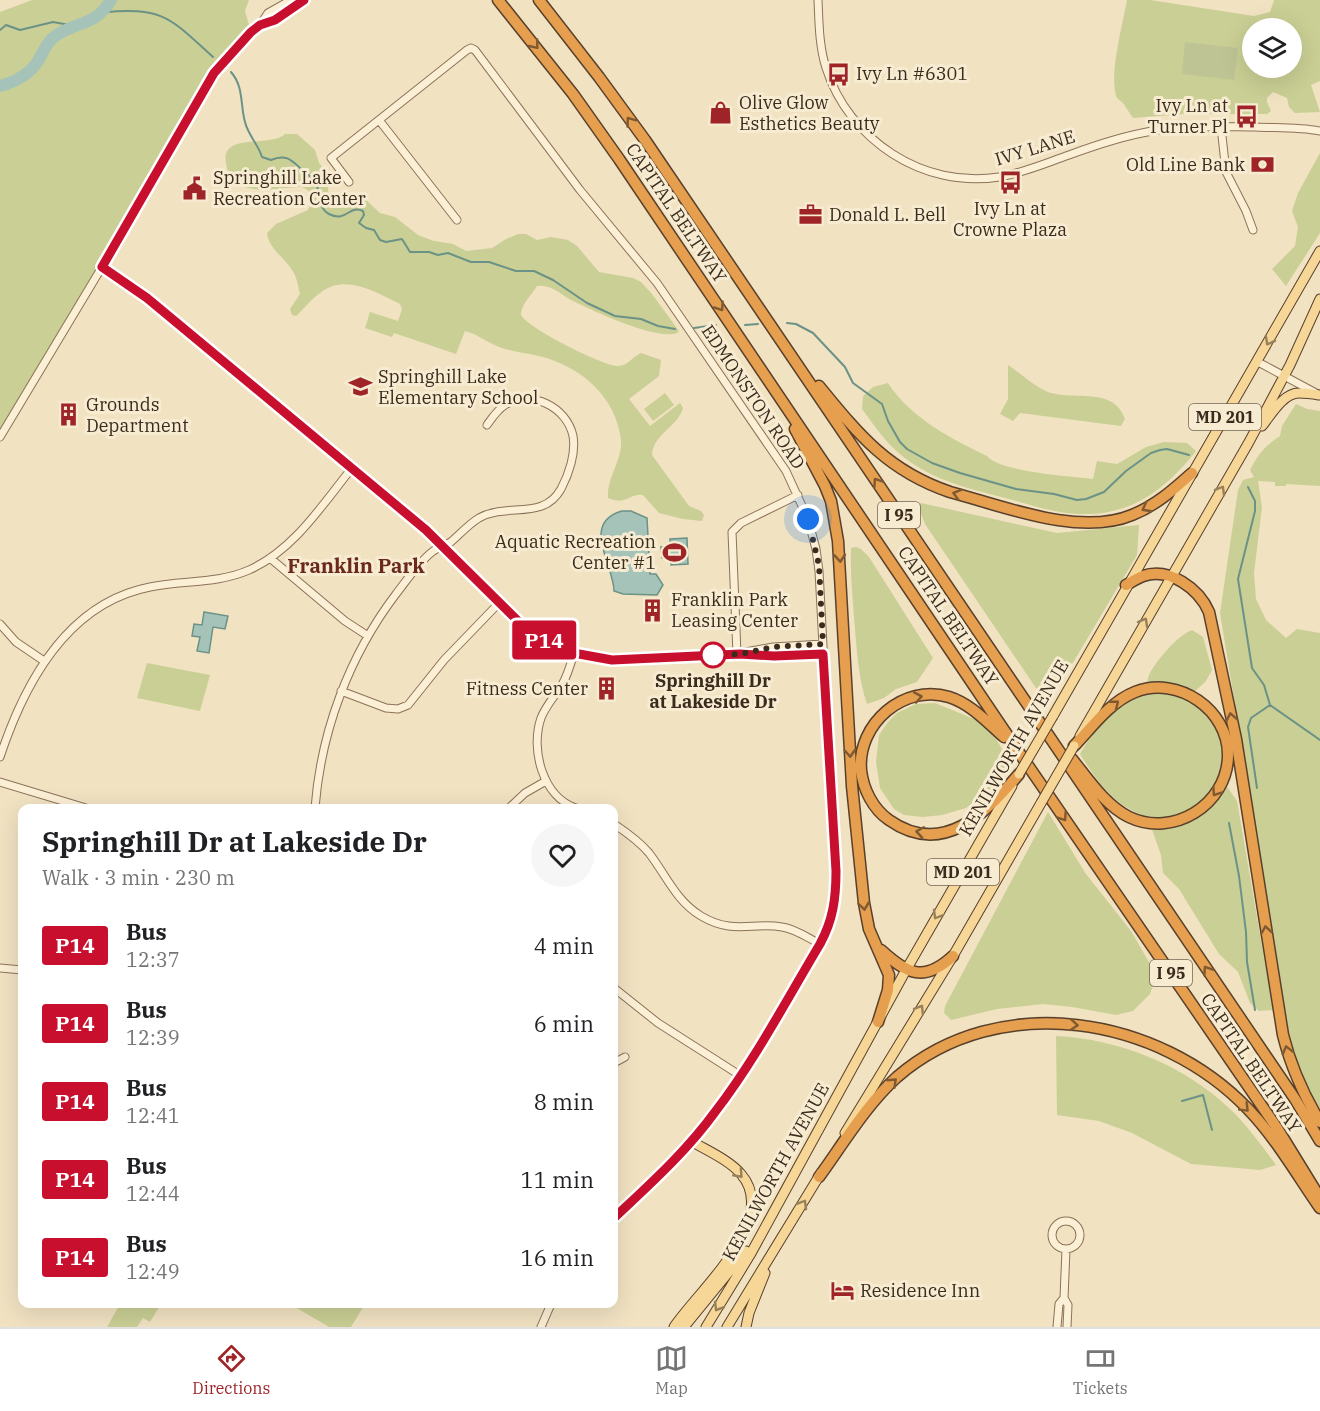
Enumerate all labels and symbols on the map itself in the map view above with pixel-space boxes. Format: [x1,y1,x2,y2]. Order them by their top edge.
one-way arrow [528,39,539,50]
bus stop icon: Ivy Ln #6301 [825,61,851,87]
place label: Ivy Ln #6301 [856,62,968,85]
place label: Olive Glow Esthetics Beauty [739,91,880,135]
place label: Ivy Ln at Turner Pl [1148,94,1228,138]
shop icon: Olive Glow Esthetics Beauty [708,100,734,126]
bus stop icon: Ivy Ln at Turner Pl [1233,103,1259,129]
one-way arrow [627,116,638,127]
street label: IVY LANE [992,124,1078,171]
street label: CAPITAL BELTWAY [621,138,732,288]
bank icon: Old Line Bank [1250,152,1276,178]
place label: Old Line Bank [1126,153,1245,176]
place label: Springhill Lake Recreation Center [213,166,366,210]
bus stop icon: Ivy Ln at Crowne Plaza [997,170,1023,196]
public building icon: Springhill Lake Recreation Center [182,175,208,201]
place label: Ivy Ln at Crowne Plaza [953,197,1067,241]
office icon: Donald L. Bell [798,202,824,228]
place label: Donald L. Bell [829,203,946,226]
one-way arrow [713,301,724,312]
street label: EDMONSTON ROAD [697,320,810,473]
one-way arrow [1265,335,1276,345]
place label: Springhill Lake Elementary School [378,365,538,409]
school or university icon: Springhill Lake Elementary School [347,374,373,400]
place label: Grounds Department [86,393,189,437]
building icon: Grounds Department [55,402,81,428]
road number: MD 201 [1189,404,1261,430]
one-way arrow [873,478,884,489]
one-way arrow [1214,485,1225,496]
one-way arrow [952,489,963,501]
one-way arrow [1142,501,1152,512]
road number: I 95 [878,502,920,528]
your location [793,504,823,534]
place label: Aquatic Recreation Center #1 [495,530,656,574]
sports icon: Aquatic Recreation Center #1 [661,539,687,565]
street label: CAPITAL BELTWAY [893,541,1004,691]
district label: Franklin Park [287,552,425,579]
one-way arrow [833,554,846,563]
place label: Franklin Park Leasing Center [671,588,798,632]
building icon: Franklin Park Leasing Center [640,597,666,623]
one-way arrow [1137,618,1148,628]
line badge: P14 [510,620,578,660]
marker: Springhill Dr at Lakeside Dr [700,642,726,668]
street label: KENILWORTH AVENUE [954,655,1073,840]
place label: Springhill Dr at Lakeside Dr [649,669,777,713]
building icon: Fitness Center [593,676,619,702]
place label: Fitness Center [466,677,588,700]
one-way arrow [912,691,922,704]
one-way arrow [1108,701,1119,712]
one-way arrow [1225,712,1238,722]
one-way arrow [843,749,856,758]
one-way arrow [1211,786,1223,796]
one-way arrow [1056,810,1067,821]
one-way arrow [916,827,925,839]
road number: MD 201 [927,859,999,885]
one-way arrow [857,901,870,910]
one-way arrow [933,909,945,919]
one-way arrow [1261,925,1273,934]
road number: I 95 [1150,960,1192,986]
one-way arrow [1203,965,1214,976]
street label: CAPITAL BELTWAY [1196,988,1307,1138]
one-way arrow [913,1005,925,1015]
one-way arrow [1069,1018,1078,1031]
one-way arrow [1282,1045,1295,1055]
one-way arrow [887,1078,897,1089]
street label: KENILWORTH AVENUE [717,1079,834,1265]
one-way arrow [1238,1100,1249,1111]
one-way arrow [732,1167,743,1178]
one-way arrow [796,1200,808,1210]
hotel icon: Residence Inn [829,1278,855,1304]
place label: Residence Inn [860,1279,980,1302]
one-way arrow [714,1301,726,1311]

